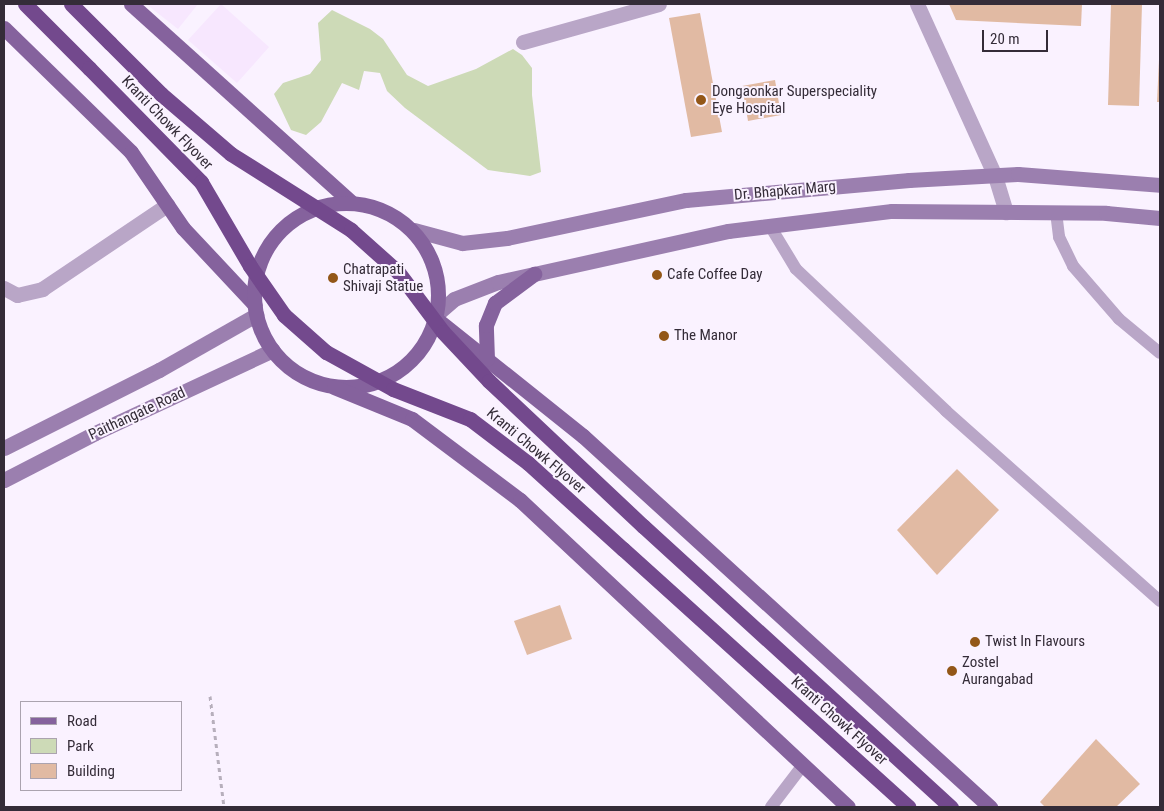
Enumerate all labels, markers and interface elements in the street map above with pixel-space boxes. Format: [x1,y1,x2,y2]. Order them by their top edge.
scale bar [984,20,1050,52]
text: 20 m [990,30,1020,48]
street label: Kranti Chowk Flyover [118,72,216,174]
place label: Dongaonkar Superspeciality Eye Hospital [712,82,877,117]
marker: Dongaonkar Superspeciality Eye Hospital [694,93,708,107]
street label: Dr. Bhapkar Marg [733,178,837,204]
place label: Chatrapati Shivaji Statue [343,260,423,295]
place label: Cafe Coffee Day [667,266,762,284]
marker: Cafe Coffee Day [651,269,663,281]
marker: Chatrapati Shivaji Statue [327,272,339,284]
place label: The Manor [674,327,737,345]
marker: The Manor [658,330,670,342]
street label: Paithangate Road [86,384,188,444]
street label: Kranti Chowk Flyover [483,404,589,498]
place label: Twist In Flavours [985,633,1085,651]
marker: Twist In Flavours [969,636,981,648]
place label: Zostel Aurangabad [962,653,1033,688]
marker: Zostel Aurangabad [946,665,958,677]
street label: Kranti Chowk Flyover [787,673,891,769]
legend [20,701,182,791]
text: Road [67,712,97,730]
text: Park [67,737,94,755]
text: Building [67,762,115,780]

